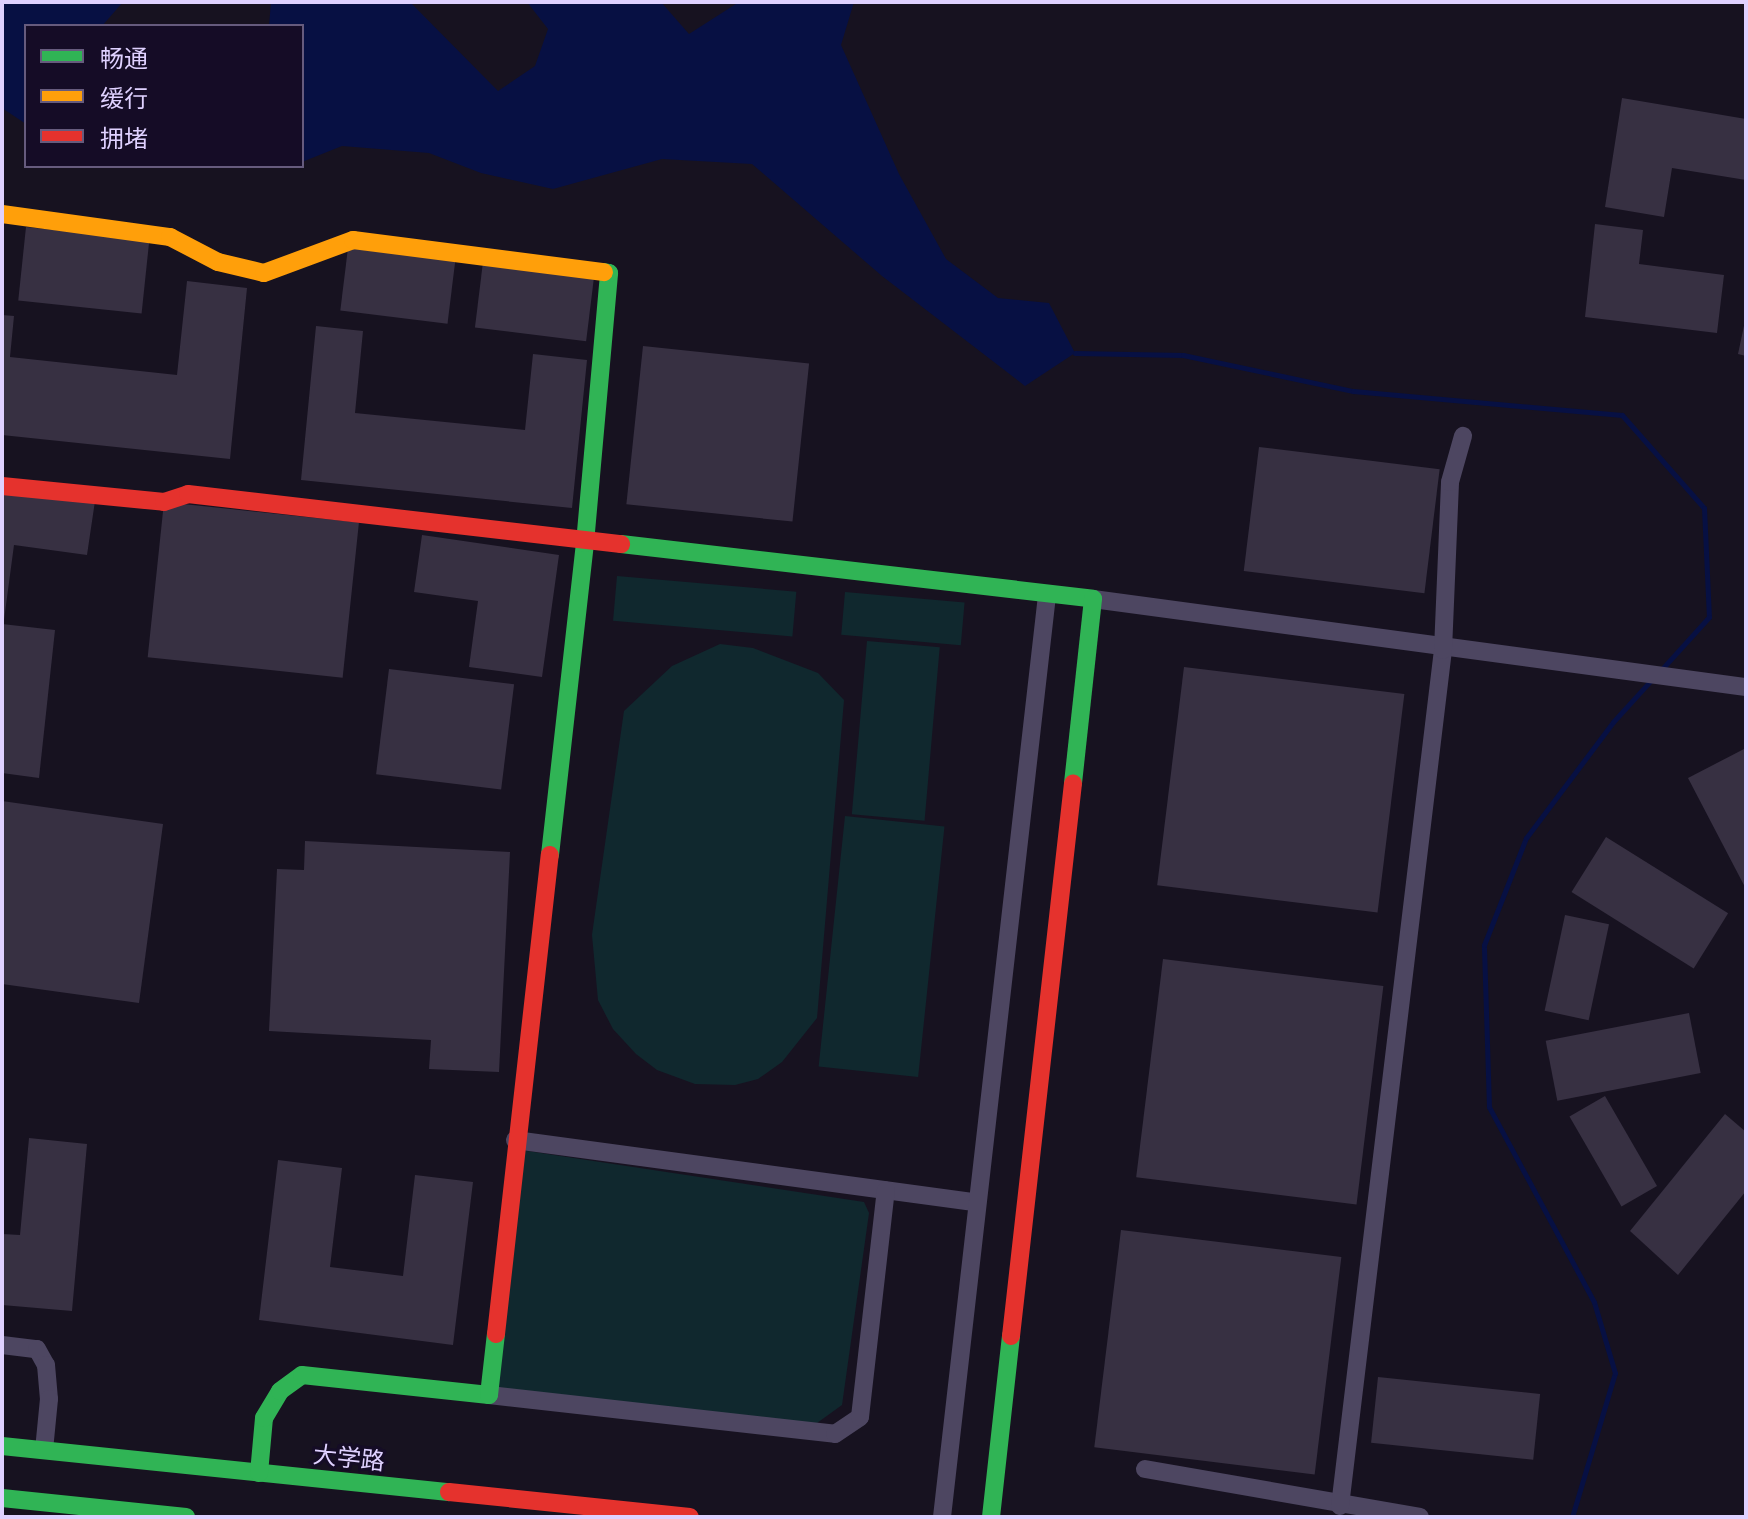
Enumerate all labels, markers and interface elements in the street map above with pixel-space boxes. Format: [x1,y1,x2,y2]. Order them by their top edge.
legend [24,24,304,168]
text: 畅通 [100,44,148,73]
text: 缓行 [100,84,148,113]
text: 拥堵 [100,124,148,153]
street label: 大学路 [312,1440,386,1476]

